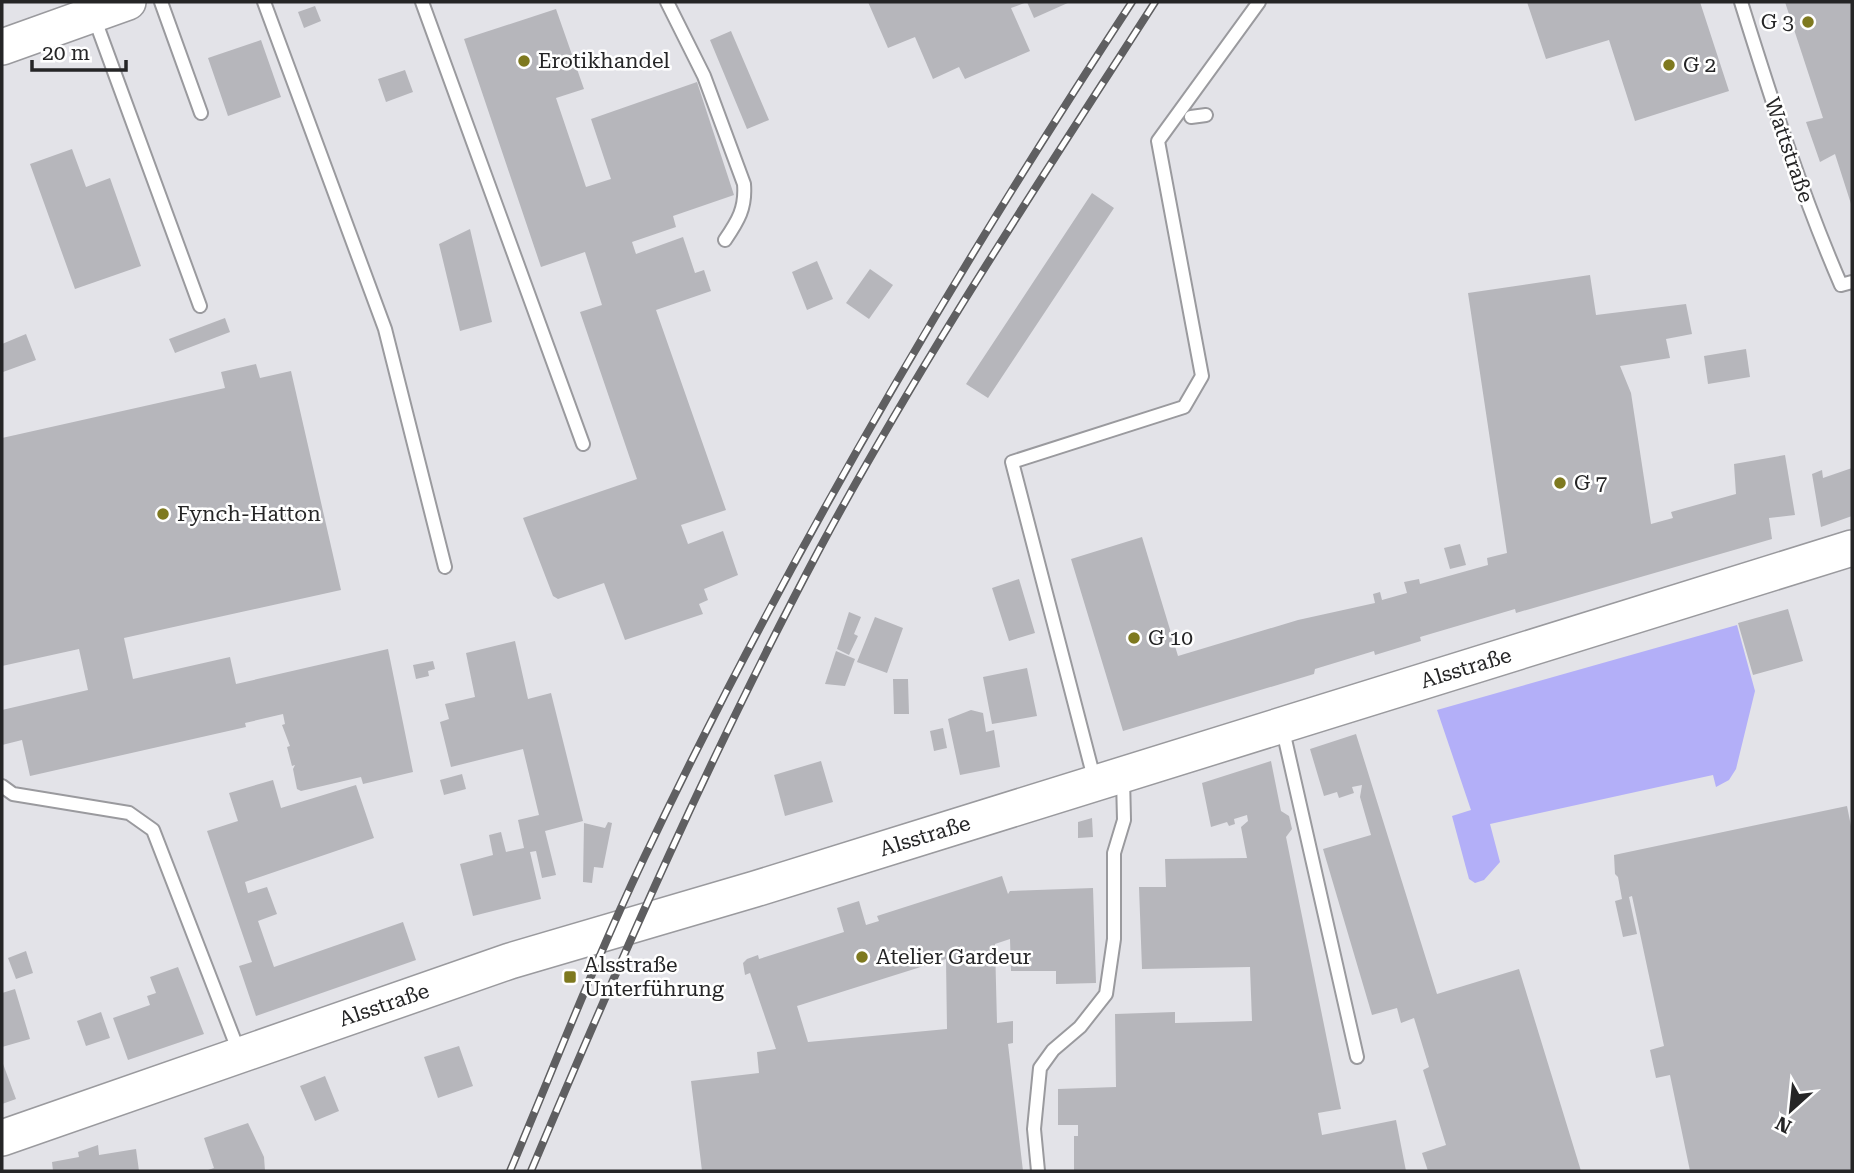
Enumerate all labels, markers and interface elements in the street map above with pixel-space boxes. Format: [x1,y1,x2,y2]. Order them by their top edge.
place label: G 3 [1761,10,1794,34]
marker: G 3 [1800,14,1816,30]
scale bar [32,28,126,72]
text: 20 m [42,41,90,65]
place label: Erotikhandel [538,49,670,73]
marker: Erotikhandel [516,53,532,69]
place label: G 2 [1683,53,1716,77]
marker: G 2 [1661,57,1677,73]
street label: Wattstraße [1760,94,1818,206]
place label: G 7 [1574,471,1608,495]
marker: G 7 [1552,475,1568,491]
place label: Fynch-Hatton [177,502,321,526]
marker: Fynch-Hatton [155,506,171,522]
place label: G 10 [1148,626,1193,650]
marker: G 10 [1126,630,1142,646]
street label: Alsstraße [1418,643,1514,693]
street label: Alsstraße [877,811,973,861]
place label: Atelier Gardeur [876,945,1032,969]
marker: Atelier Gardeur [854,949,870,965]
place label: Alsstraße Unterführung [584,953,724,1001]
marker: Alsstraße Unterführung [562,969,578,985]
street label: Alsstraße [336,978,432,1032]
north arrow [1756,1075,1826,1145]
text: N [1771,1111,1795,1138]

